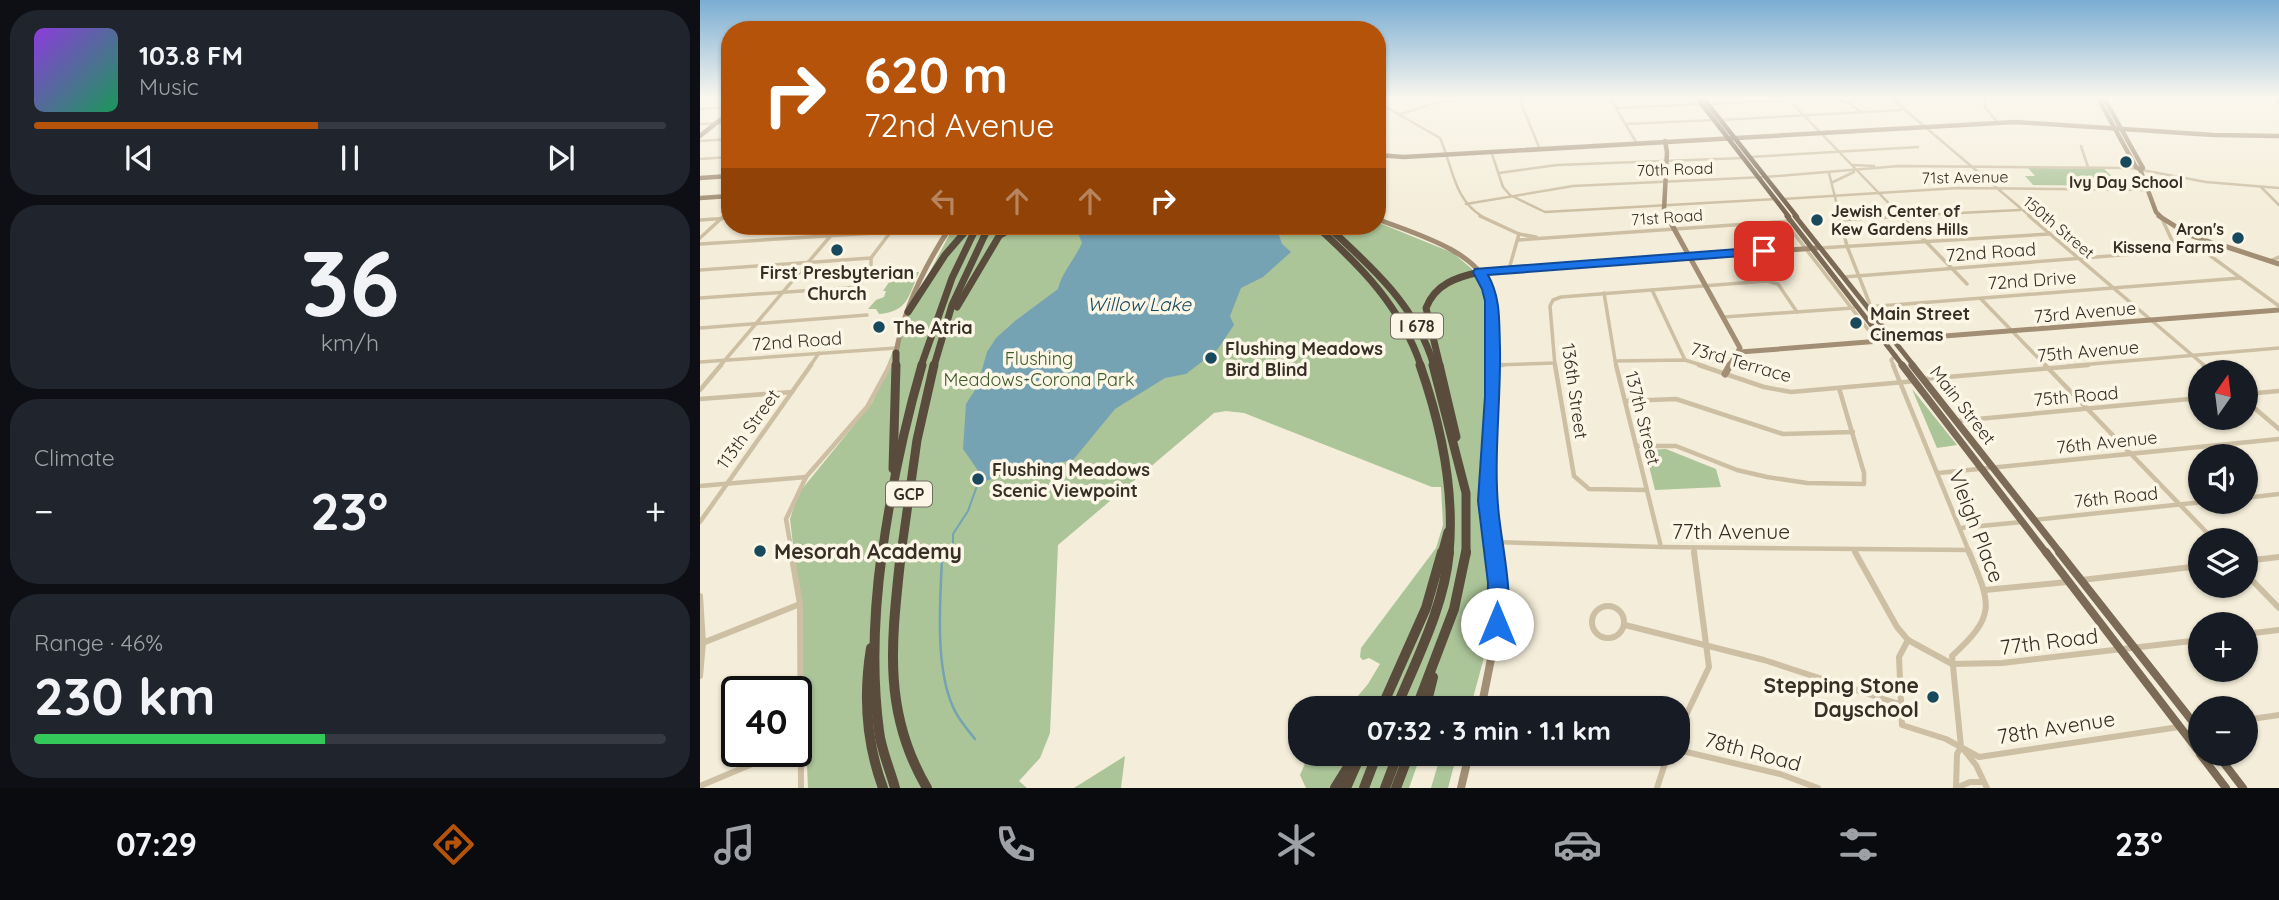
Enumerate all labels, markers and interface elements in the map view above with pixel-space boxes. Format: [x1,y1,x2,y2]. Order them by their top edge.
text: 103.8 FM [139,39,243,72]
text: 620 m [864,44,1008,105]
icon: right [749,49,840,140]
text: Music [139,72,199,101]
text: 72nd Avenue [864,105,1054,145]
icon: previous [120,139,158,177]
icon: pause [331,139,369,177]
icon: next [542,139,580,177]
marker: Ivy Day School [2118,154,2134,170]
street label: 70th Road [1637,158,1713,180]
street label: 71st Avenue [1921,166,2009,188]
place label: Ivy Day School [2069,172,2183,192]
icon: left [925,182,963,220]
icon: ahead [998,182,1036,220]
icon: ahead [1071,182,1109,220]
icon: right [1144,182,1182,220]
street label: 150th Street [2019,191,2099,263]
place label: Jewish Center of Kew Gardens Hills [1831,201,1968,239]
street label: 71st Road [1630,205,1704,229]
marker: Jewish Center of Kew Gardens Hills [1809,212,1825,228]
place label: Aron's Kissena Farms [2113,219,2224,257]
pin [1734,221,1794,281]
text: 36 [300,225,400,339]
marker: Aron's Kissena Farms [2230,230,2246,246]
icon: arrive [1745,232,1783,270]
street label: 72nd Road [1945,237,2037,267]
marker: First Presbyterian Church [829,242,845,258]
place label: First Presbyterian Church [760,261,914,305]
street label: 72nd Drive [1987,265,2077,295]
water label: Willow Lake [1087,292,1192,316]
street label: 73rd Avenue [2033,296,2137,328]
place label: Main Street Cinemas [1870,302,1970,346]
road number: I 678 [1391,314,1443,338]
marker: Main Street Cinemas [1848,315,1864,331]
place label: The Atria [893,316,973,339]
marker: The Atria [871,319,887,335]
street label: 72nd Road [751,326,843,356]
text: km/h [321,328,379,357]
street label: 75th Avenue [2036,335,2140,367]
place label: Flushing Meadows Bird Blind [1225,337,1383,381]
street label: 73rd Terrace [1688,337,1794,387]
street label: 136th Street [1557,342,1593,440]
park label: Flushing Meadows-Corona Park [943,347,1135,391]
marker: Flushing Meadows Bird Blind [1203,350,1219,366]
north arrow [2188,360,2258,430]
map controls [2188,360,2258,766]
street label: Main Street [1925,361,2001,449]
street label: 137th Street [1620,369,1666,467]
street label: 75th Road [2033,381,2119,411]
street label: 113th Street [711,385,785,473]
street label: 76th Avenue [2055,425,2159,459]
text: Climate [34,443,115,472]
button: sound [2188,444,2258,514]
place label: Flushing Meadows Scenic Viewpoint [992,458,1150,502]
street label: Vleigh Place [1944,466,2010,586]
marker: Flushing Meadows Scenic Viewpoint [970,471,986,487]
text: 23° [310,478,388,543]
road number: GCP [886,481,932,506]
street label: 76th Road [2073,481,2159,513]
text: − [34,487,54,535]
text: + [645,487,666,535]
street label: 77th Avenue [1672,518,1790,544]
button: layers [2188,528,2258,598]
place label: Mesorah Academy [774,538,962,564]
marker: Mesorah Academy [752,543,768,559]
position arrow [1460,587,1534,661]
button: + [2188,612,2258,682]
street label: 77th Road [1999,622,2099,660]
text: Range · 46% [34,628,163,657]
text: 230 km [34,663,216,728]
place label: Stepping Stone Dayschool [1763,672,1919,722]
speed limit sign: 40 [721,676,812,767]
marker: Stepping Stone Dayschool [1925,689,1941,705]
button: − [2188,696,2258,766]
street label: 78th Avenue [1995,705,2117,749]
text: 07:32 · 3 min · 1.1 km [1367,714,1611,747]
street label: 78th Road [1702,726,1804,776]
icon: directions [429,820,478,869]
icon: music [710,820,759,869]
icon: phone [991,820,1040,869]
icon: climate [1272,820,1321,869]
icon: car [1553,820,1602,869]
icon: filters [1834,820,1883,869]
text: 07:29 [116,824,197,864]
text: 23° [2115,824,2163,864]

